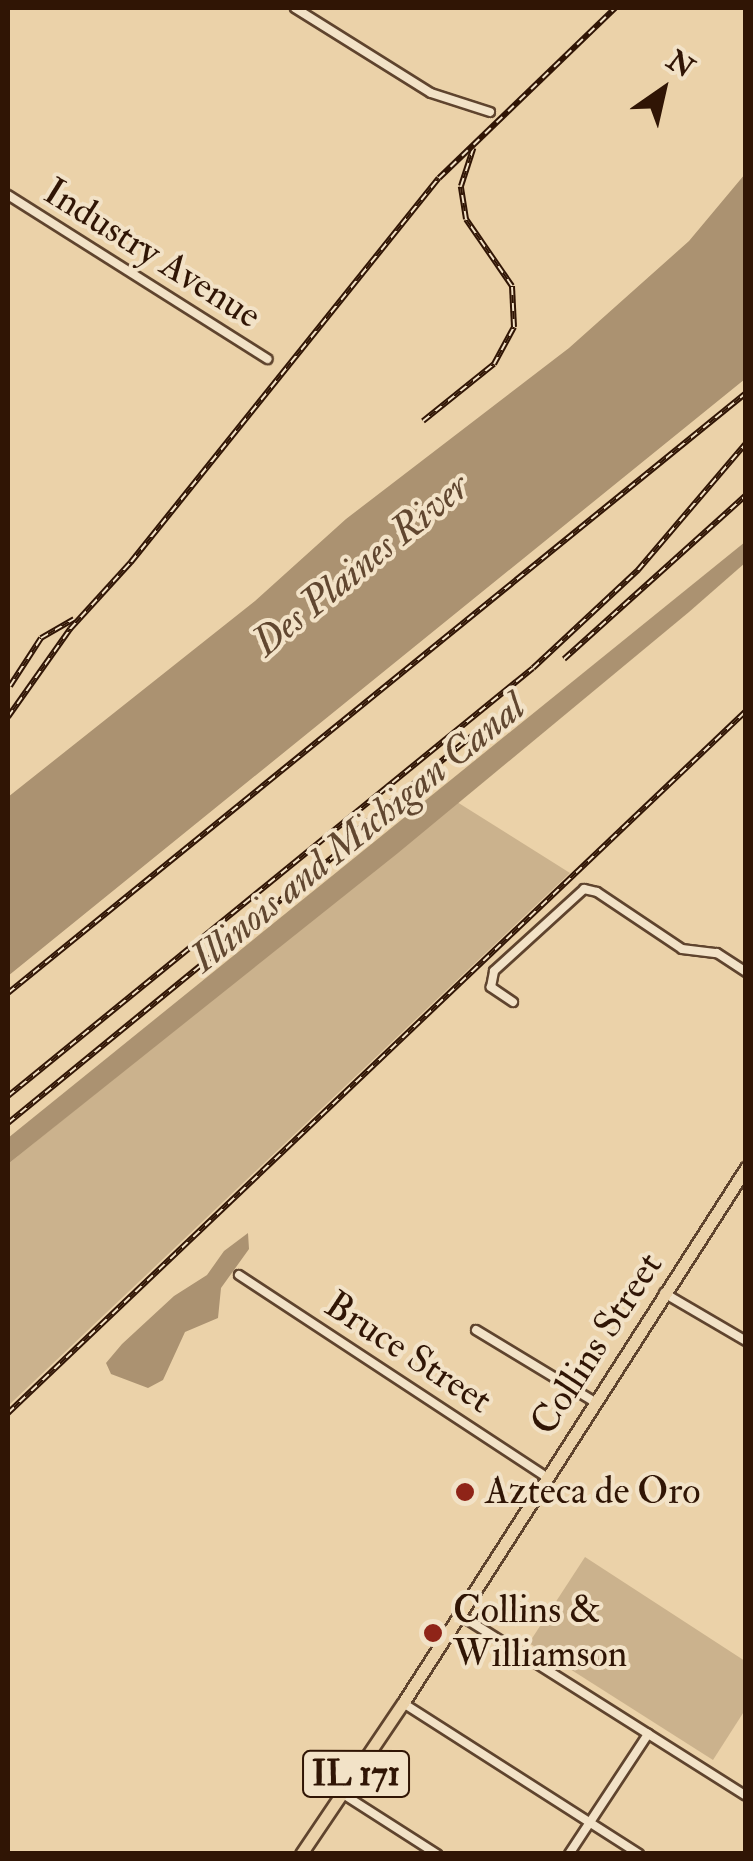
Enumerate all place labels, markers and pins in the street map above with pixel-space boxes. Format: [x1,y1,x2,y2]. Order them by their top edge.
place label: Azteca de Oro [485,1469,701,1515]
marker: Azteca de Oro [454,1481,476,1503]
place label: Collins & Williamson [453,1588,627,1678]
marker: Collins & Williamson [422,1622,444,1644]

